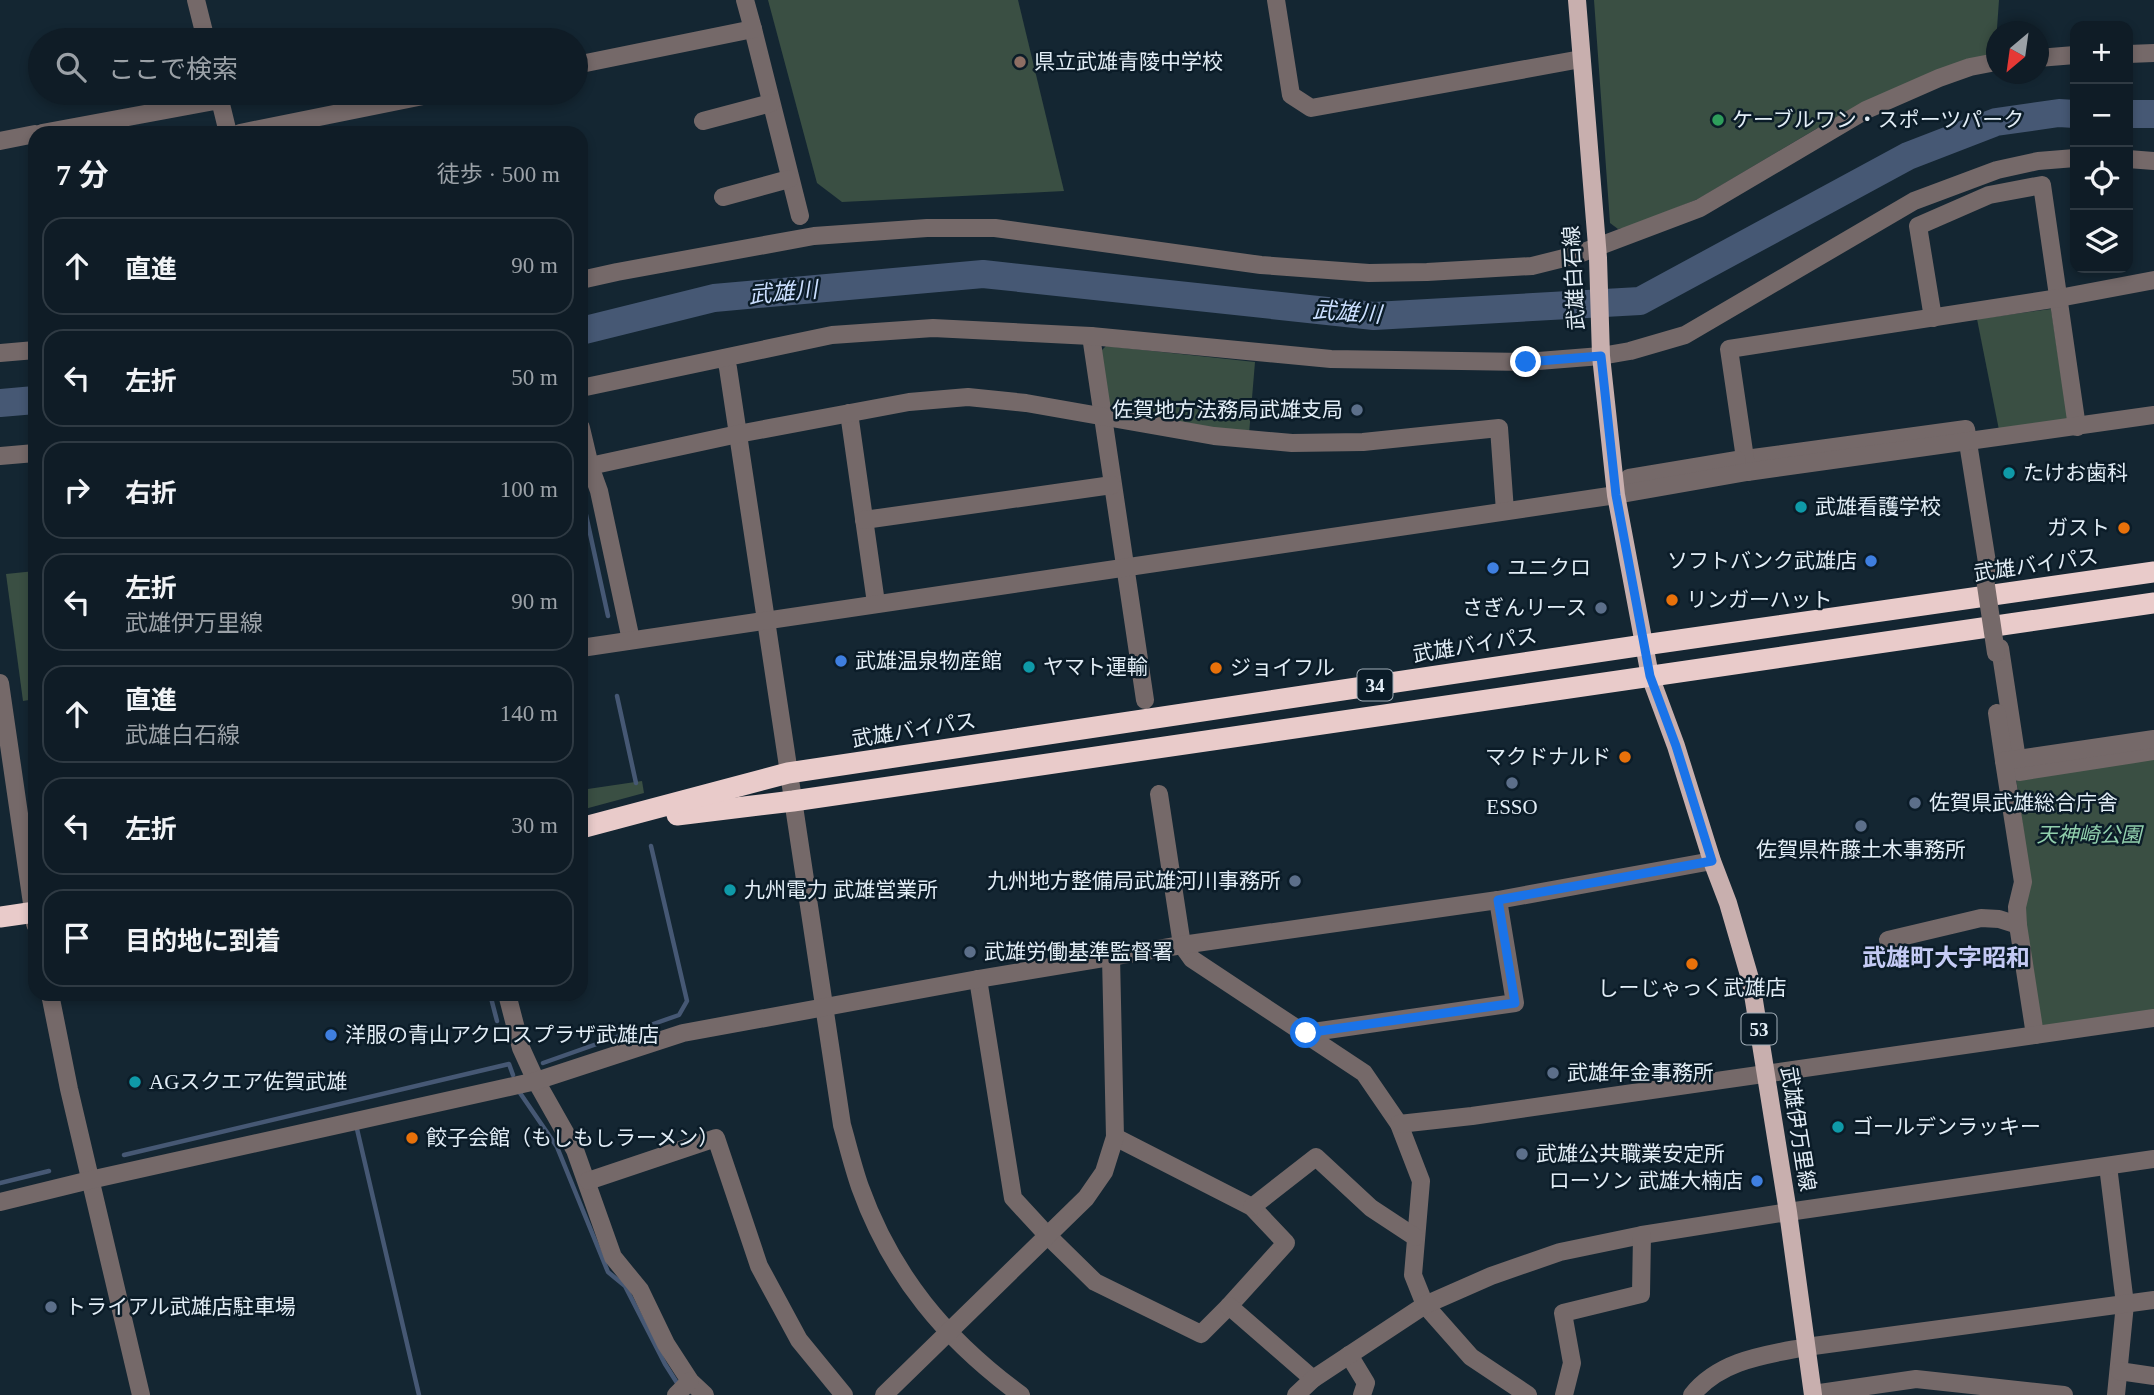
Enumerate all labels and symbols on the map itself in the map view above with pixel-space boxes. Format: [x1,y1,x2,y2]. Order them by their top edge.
north arrow [1986,21,2049,84]
place label: 県立武雄青陵中学校 [1034,50,1223,74]
marker: 県立武雄青陵中学校 [1012,54,1028,70]
place label: ケーブルワン・スポーツパーク [1732,108,2024,132]
marker: ケーブルワン・スポーツパーク [1710,112,1726,128]
street label: 武雄白石線 [1559,225,1589,331]
water label: 武雄川 [748,277,821,308]
water label: 武雄川 [1312,298,1385,328]
route end [1510,346,1541,377]
place label: 佐賀地方法務局武雄支局 [1112,398,1343,422]
marker: 佐賀地方法務局武雄支局 [1349,402,1365,418]
place label: たけお歯科 [2023,461,2128,485]
marker: たけお歯科 [2001,465,2017,481]
place label: 武雄看護学校 [1815,495,1941,519]
marker: 武雄看護学校 [1793,499,1809,515]
place label: ガスト [2047,516,2110,540]
marker: ガスト [2116,520,2132,536]
street label: 武雄バイパス [1972,544,2100,586]
place label: ソフトバンク武雄店 [1667,549,1857,573]
marker: ソフトバンク武雄店 [1863,553,1879,569]
place label: ユニクロ [1507,556,1591,580]
marker: ユニクロ [1485,560,1501,576]
place label: リンガーハット [1686,588,1833,612]
marker: リンガーハット [1664,592,1680,608]
place label: さぎんリース [1462,596,1587,620]
marker: さぎんリース [1593,600,1609,616]
street label: 武雄バイパス [1411,623,1539,667]
place label: 武雄温泉物産館 [855,649,1002,673]
marker: 武雄温泉物産館 [833,653,849,669]
place label: ヤマト運輸 [1043,655,1148,679]
place label: ジョイフル [1230,656,1335,680]
marker: ヤマト運輸 [1021,659,1037,675]
marker: ジョイフル [1208,660,1224,676]
road number: 34 [1358,670,1392,700]
street label: 武雄バイパス [850,708,978,752]
place label: マクドナルド [1485,745,1611,769]
marker: マクドナルド [1617,749,1633,765]
marker: ESSO [1504,775,1520,791]
place label: 佐賀県武雄総合庁舎 [1929,791,2118,815]
place label: ESSO [1486,795,1538,819]
marker: 佐賀県武雄総合庁舎 [1907,795,1923,811]
marker: 佐賀県杵藤土木事務所 [1853,818,1869,834]
park label: 天神崎公園 [2037,823,2144,847]
place label: 佐賀県杵藤土木事務所 [1756,838,1966,862]
place label: 九州地方整備局武雄河川事務所 [987,869,1281,893]
marker: 九州地方整備局武雄河川事務所 [1287,873,1303,889]
place label: 九州電力 武雄営業所 [744,878,938,902]
marker: 九州電力 武雄営業所 [722,882,738,898]
place label: 武雄労働基準監督署 [984,940,1173,964]
marker: 武雄労働基準監督署 [962,944,978,960]
district label: 武雄町大字昭和 [1862,945,2030,971]
marker: しーじゃっく武雄店 [1684,956,1700,972]
place label: しーじゃっく武雄店 [1598,976,1787,1000]
road number: 53 [1742,1014,1776,1044]
route start [1290,1017,1321,1048]
place label: 洋服の青山アクロスプラザ武雄店 [345,1023,659,1047]
marker: 洋服の青山アクロスプラザ武雄店 [323,1027,339,1043]
place label: 武雄年金事務所 [1567,1061,1714,1085]
marker: 武雄年金事務所 [1545,1065,1561,1081]
street label: 武雄伊万里線 [1776,1065,1820,1193]
place label: AGスクエア佐賀武雄 [149,1070,347,1094]
marker: AGスクエア佐賀武雄 [127,1074,143,1090]
place label: ゴールデンラッキー [1852,1115,2041,1139]
marker: ゴールデンラッキー [1830,1119,1846,1135]
place label: 餃子会館（もしもしラーメン） [426,1126,719,1150]
marker: 餃子会館（もしもしラーメン） [404,1130,420,1146]
place label: 武雄公共職業安定所 [1536,1142,1725,1166]
marker: 武雄公共職業安定所 [1514,1146,1530,1162]
place label: ローソン 武雄大楠店 [1549,1169,1743,1193]
marker: ローソン 武雄大楠店 [1749,1173,1765,1189]
place label: トライアル武雄店駐車場 [65,1295,296,1319]
marker: トライアル武雄店駐車場 [43,1299,59,1315]

